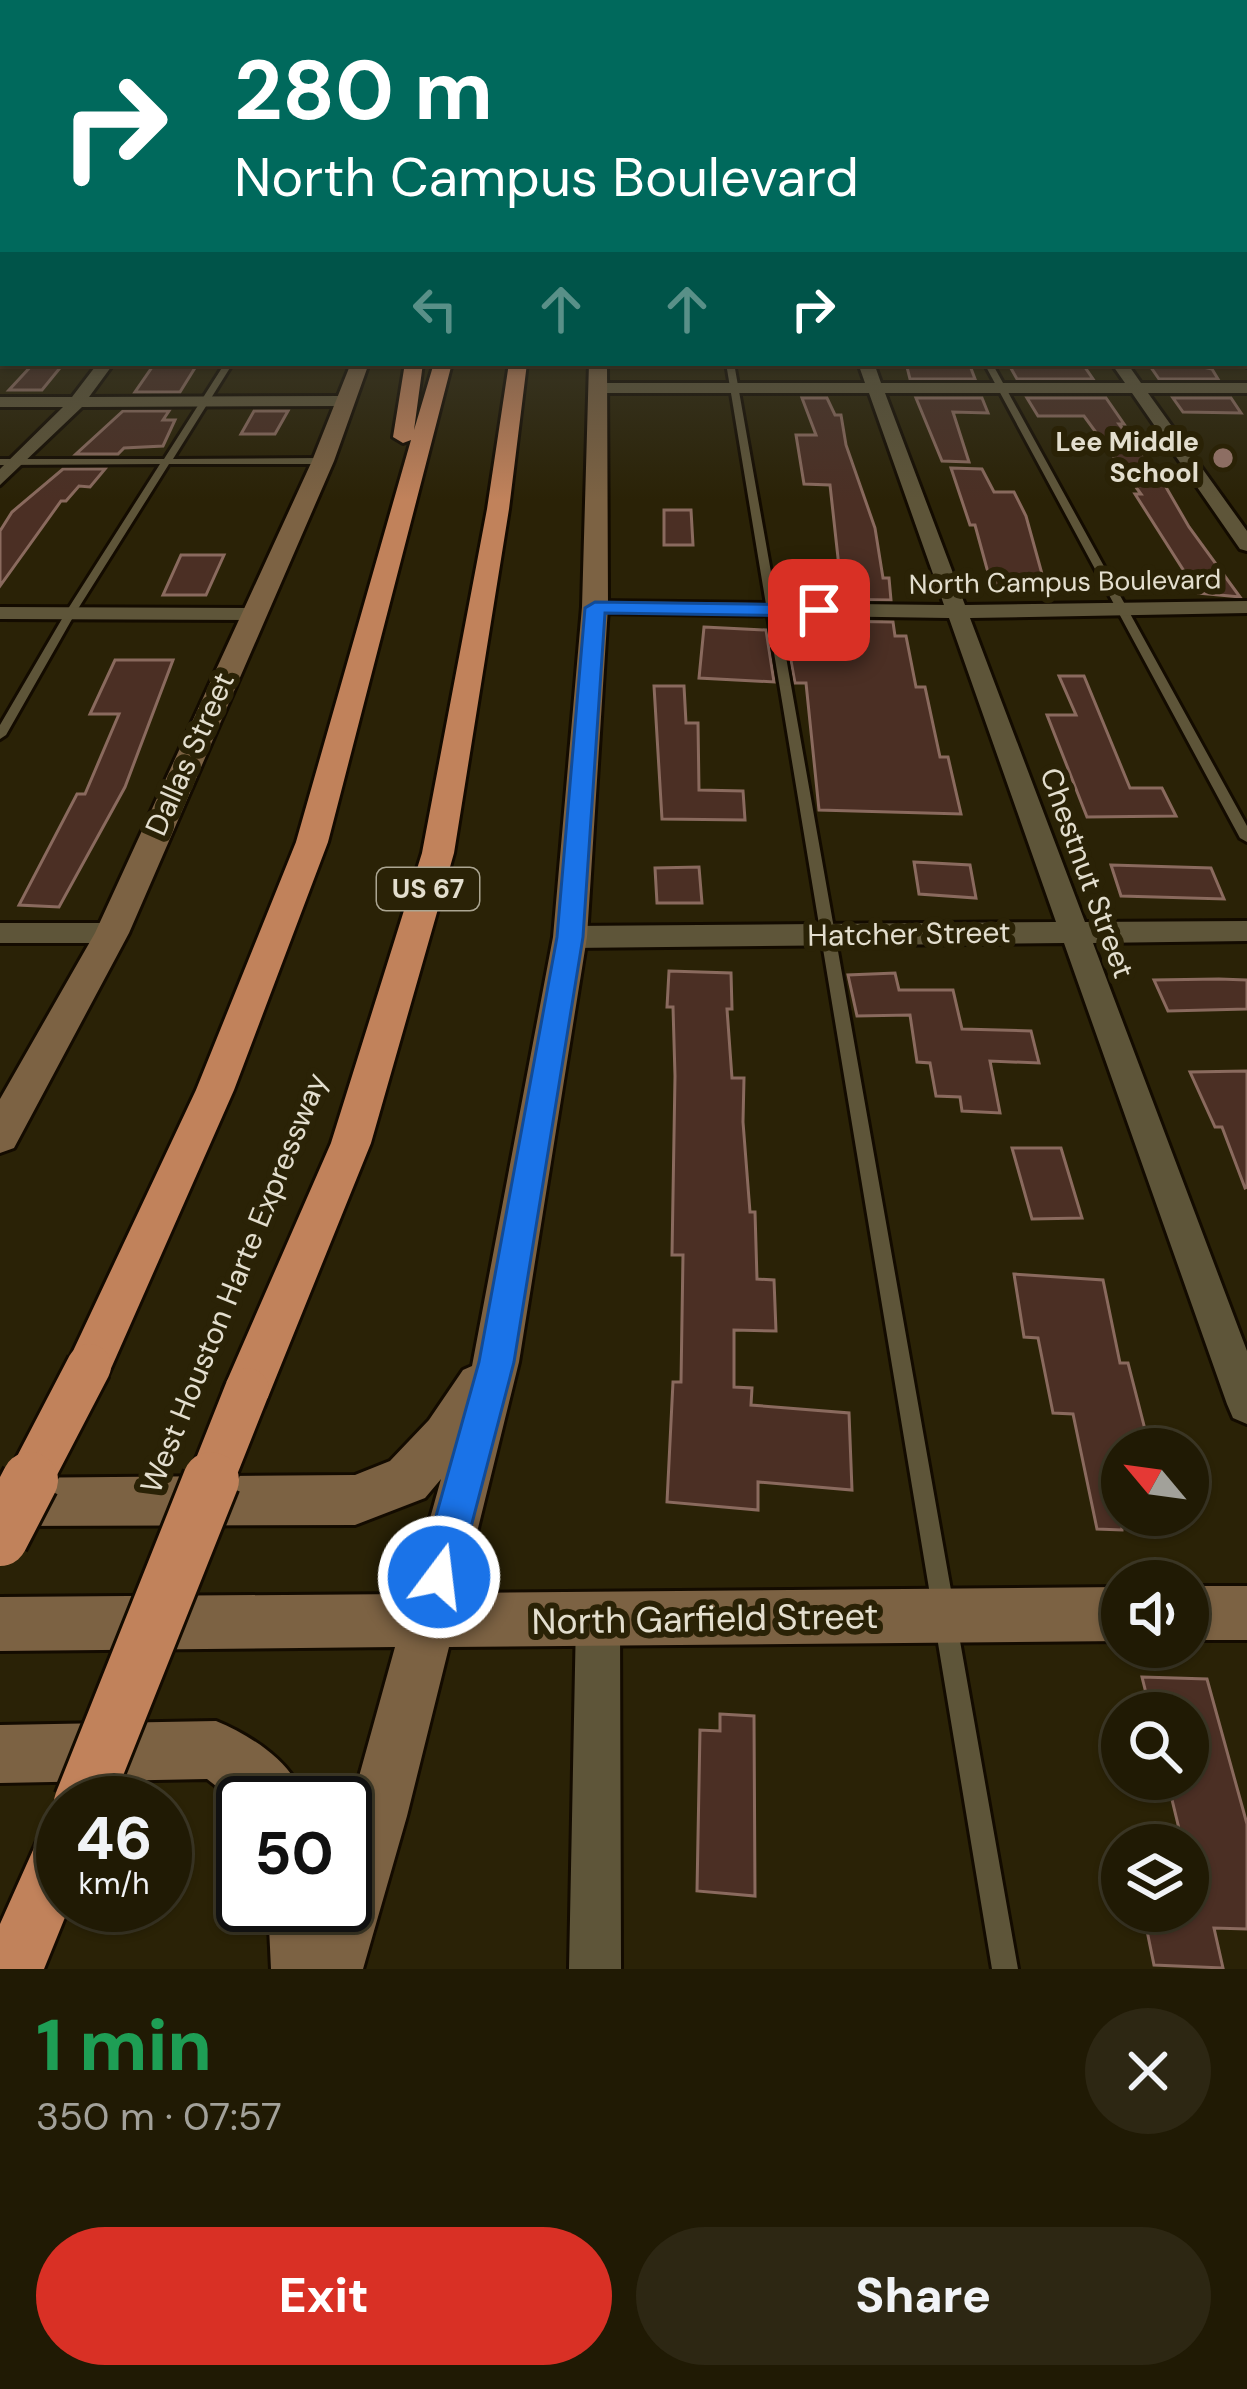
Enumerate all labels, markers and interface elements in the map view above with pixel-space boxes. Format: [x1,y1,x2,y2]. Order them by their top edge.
text: 280 m [234,36,493,145]
icon: right [36,48,192,204]
text: North Campus Boulevard [234,142,859,213]
icon: left [402,276,468,342]
icon: ahead [528,276,594,342]
icon: ahead [654,276,720,342]
icon: right [780,276,846,342]
place label: Lee Middle School [1056,424,1199,490]
marker: Lee Middle School [1210,445,1236,471]
pin [768,559,870,661]
street label: North Campus Boulevard [909,561,1221,602]
icon: arrive [786,577,852,643]
street label: Dallas Street [136,666,243,842]
street label: Chestnut Street [1031,762,1144,983]
road number: US 67 [377,868,479,910]
street label: Hatcher Street [807,912,1011,955]
street label: West Houston Harte Expressway [131,1067,336,1499]
north arrow [1101,1428,1209,1536]
map controls [1101,1428,1209,1932]
position arrow [376,1514,502,1640]
button: sound [1101,1560,1209,1668]
street label: North Garfield Street [531,1592,879,1645]
button: search [1101,1692,1209,1800]
speed limit sign: 50 [216,1776,372,1932]
text: 46 [75,1799,153,1878]
button: layers [1101,1824,1209,1932]
text: km/h [79,1864,149,1903]
text: 1 min [36,1999,212,2092]
button: close [1085,2008,1211,2134]
text: 350 m · 07:57 [36,2091,282,2142]
button: Exit [36,2227,612,2365]
button: Share [636,2227,1211,2365]

